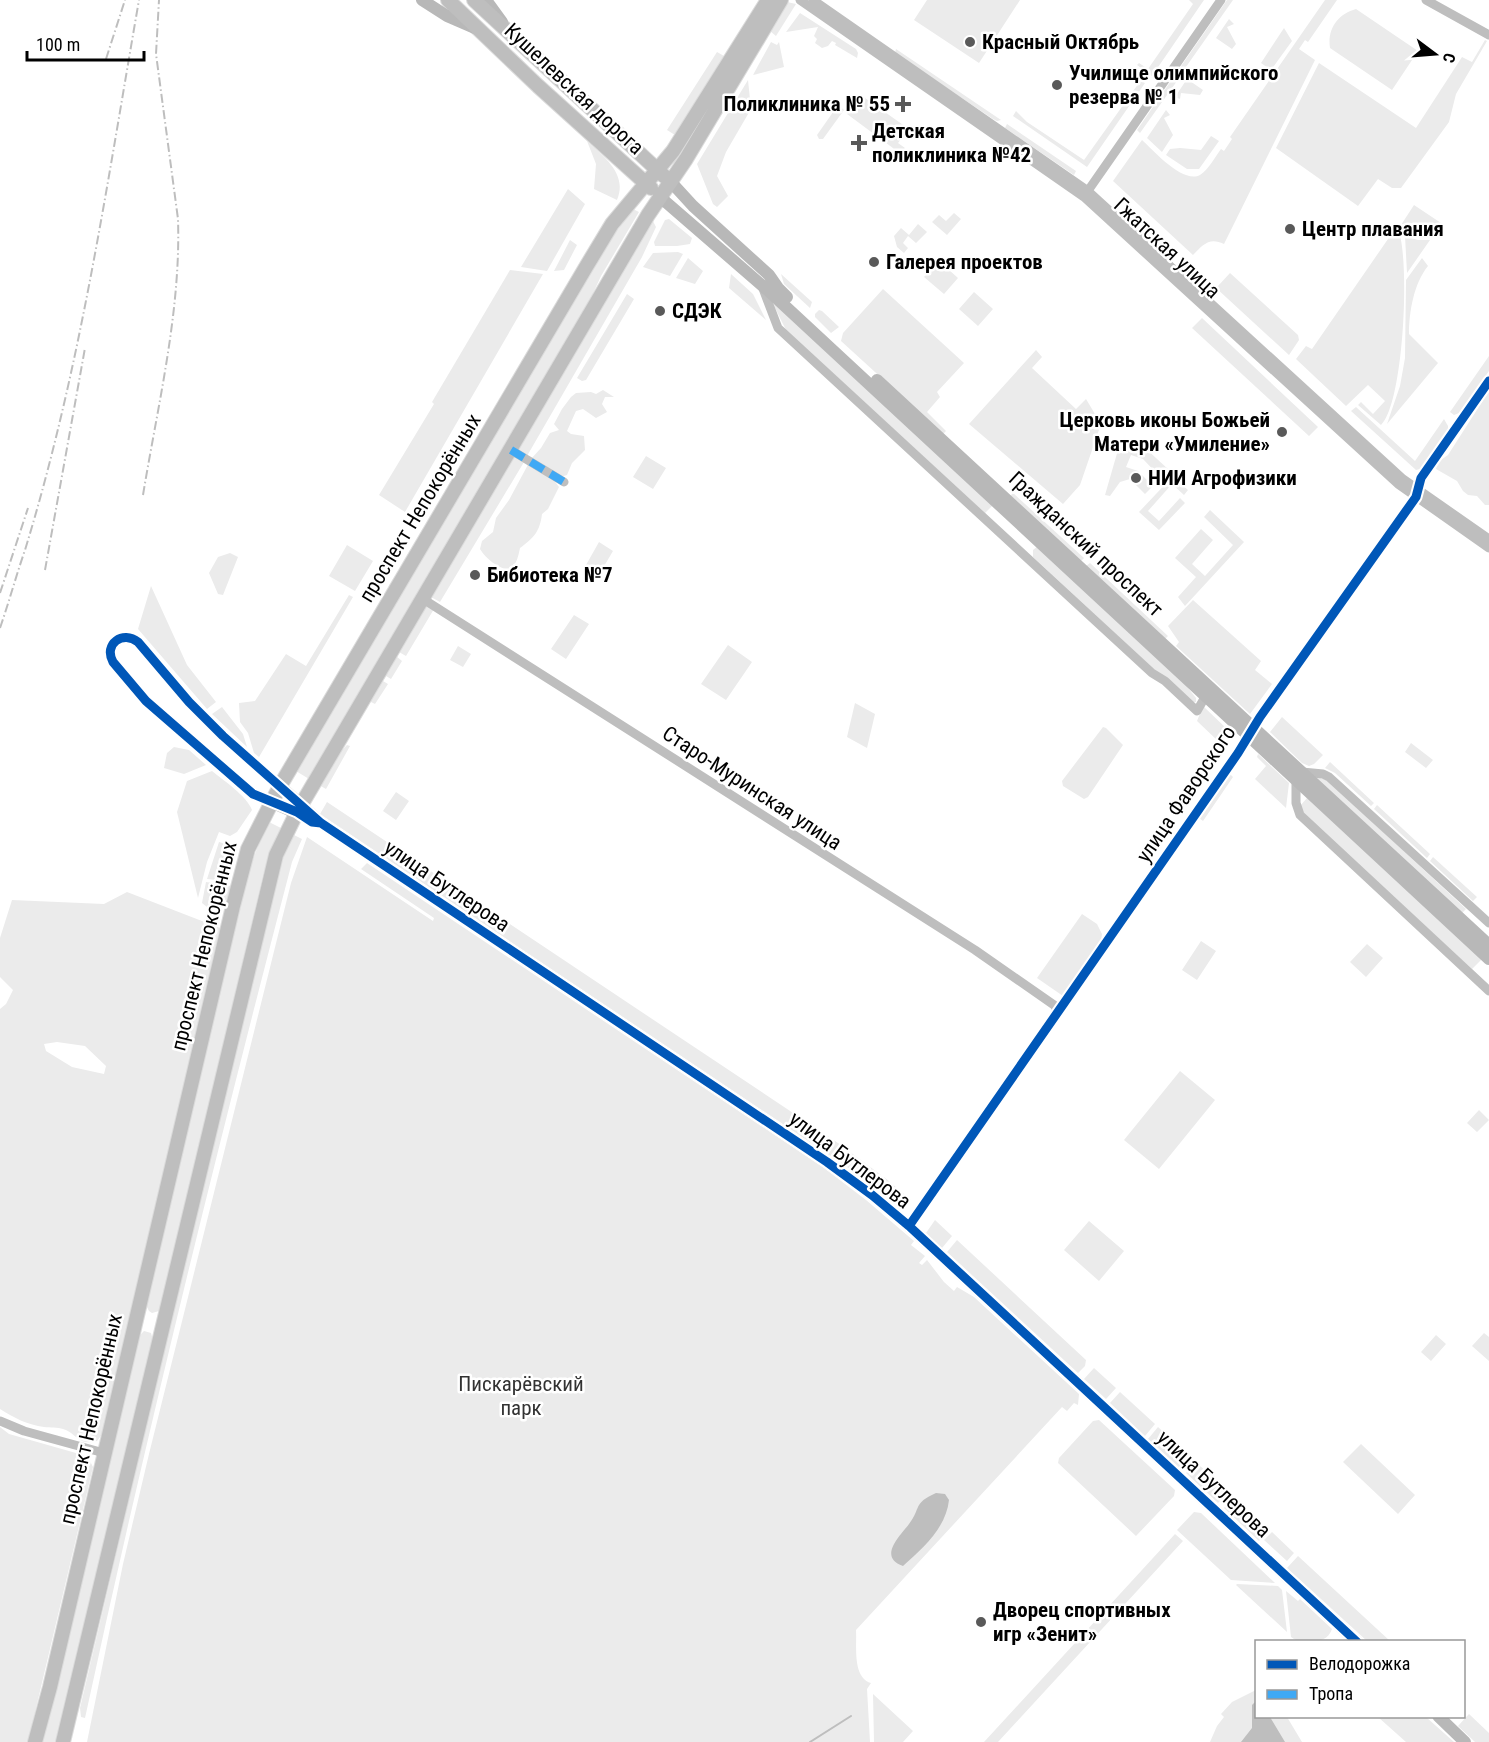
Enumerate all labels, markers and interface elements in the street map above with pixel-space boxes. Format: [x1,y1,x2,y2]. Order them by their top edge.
street label: Кушелевская дорога [500,18,648,160]
scale bar [27,24,144,62]
north arrow [1405,24,1465,84]
place label: Красный Октябрь [982,30,1139,54]
text: 100 m [36,34,80,55]
marker: Красный Октябрь [963,35,977,49]
text: С [1439,51,1459,65]
place label: Училище олимпийского резерва № 1 [1069,61,1278,109]
marker: Училище олимпийского резерва № 1 [1050,78,1064,92]
place label: Поликлиника № 55 [724,92,890,116]
marker: Поликлиника № 55 [894,95,912,113]
place label: Детская поликлиника №42 [872,119,1031,167]
marker: Детская поликлиника №42 [850,134,868,152]
street label: Гжатская улица [1109,193,1225,303]
place label: Центр плавания [1302,217,1444,241]
marker: Центр плавания [1283,222,1297,236]
place label: Галерея проектов [886,250,1043,274]
marker: Галерея проектов [867,255,881,269]
place label: СДЭК [672,299,722,323]
marker: СДЭК [653,304,667,318]
place label: Церковь иконы Божьей Матери «Умиление» [1060,408,1270,456]
street label: проспект Непокорённых [354,410,486,606]
marker: Церковь иконы Божьей Матери «Умиление» [1275,425,1289,439]
place label: НИИ Агрофизики [1148,466,1297,490]
street label: Гражданский проспект [1004,467,1168,621]
marker: НИИ Агрофизики [1129,471,1143,485]
place label: Бибиотека №7 [487,563,613,587]
marker: Бибиотека №7 [468,568,482,582]
street label: Старо-Муринская улица [658,721,846,855]
street label: улица Фаворского [1131,721,1241,867]
street label: улица Бутлерова [380,835,514,937]
street label: проспект Непокорённых [166,839,242,1053]
street label: улица Бутлерова [784,1106,916,1214]
street label: проспект Непокорённых [55,1311,127,1527]
park label: Пискарёвский парк [458,1372,584,1420]
street label: улица Бутлерова [1152,1425,1276,1543]
place label: Дворец спортивных игр «Зенит» [993,1598,1171,1646]
marker: Дворец спортивных игр «Зенит» [974,1615,988,1629]
legend [1255,1640,1465,1718]
text: Велодорожка [1309,1653,1410,1674]
text: Тропа [1309,1683,1353,1704]

